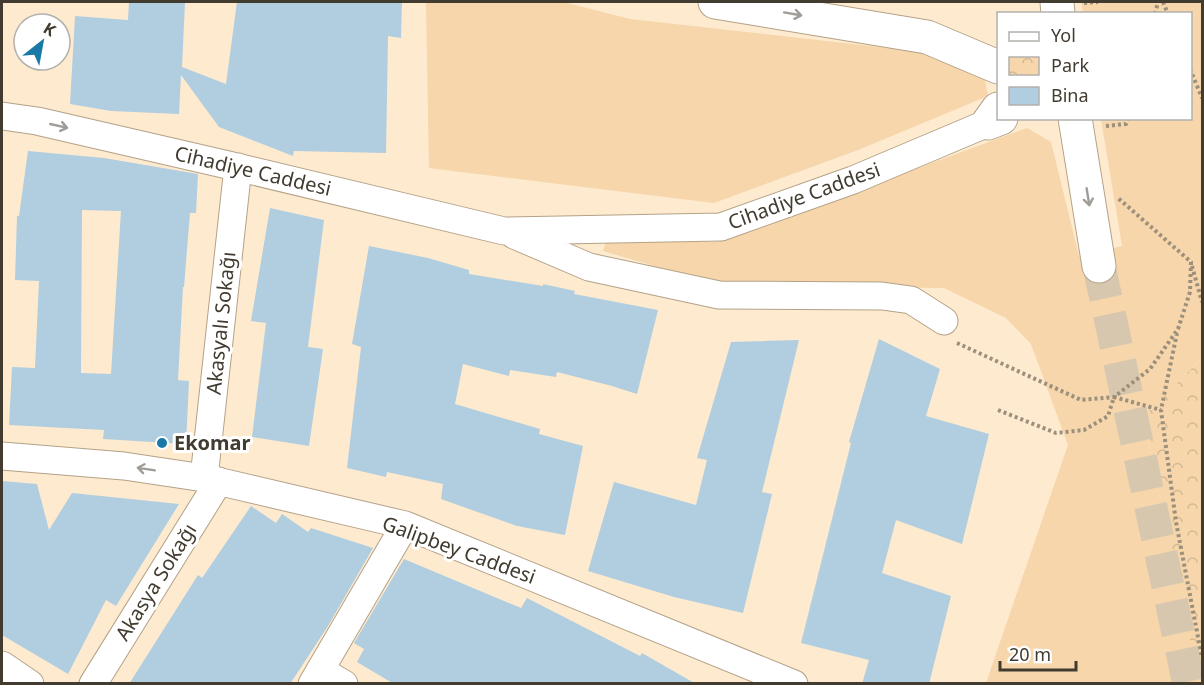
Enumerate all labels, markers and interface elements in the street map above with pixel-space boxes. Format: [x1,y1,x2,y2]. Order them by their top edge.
one-way arrow [783,9,803,20]
north arrow [12,12,72,72]
legend [997,12,1192,120]
text: K [40,17,60,42]
text: Yol [1051,23,1076,47]
text: Park [1051,53,1089,77]
text: Bina [1051,83,1089,107]
one-way arrow [49,121,68,132]
street label: Cihadiye Caddesi [172,139,334,202]
street label: Cihadiye Caddesi [724,155,884,236]
one-way arrow [1083,187,1094,206]
street label: Akasyalı Sokağı [200,250,241,396]
place label: Ekomar [174,429,251,456]
marker: Ekomar [155,436,169,450]
one-way arrow [136,464,156,475]
street label: Galipbey Caddesi [379,509,540,590]
street label: Akasya Sokağı [109,518,202,645]
scale bar [1000,634,1076,672]
text: 20 m [1009,642,1051,666]

